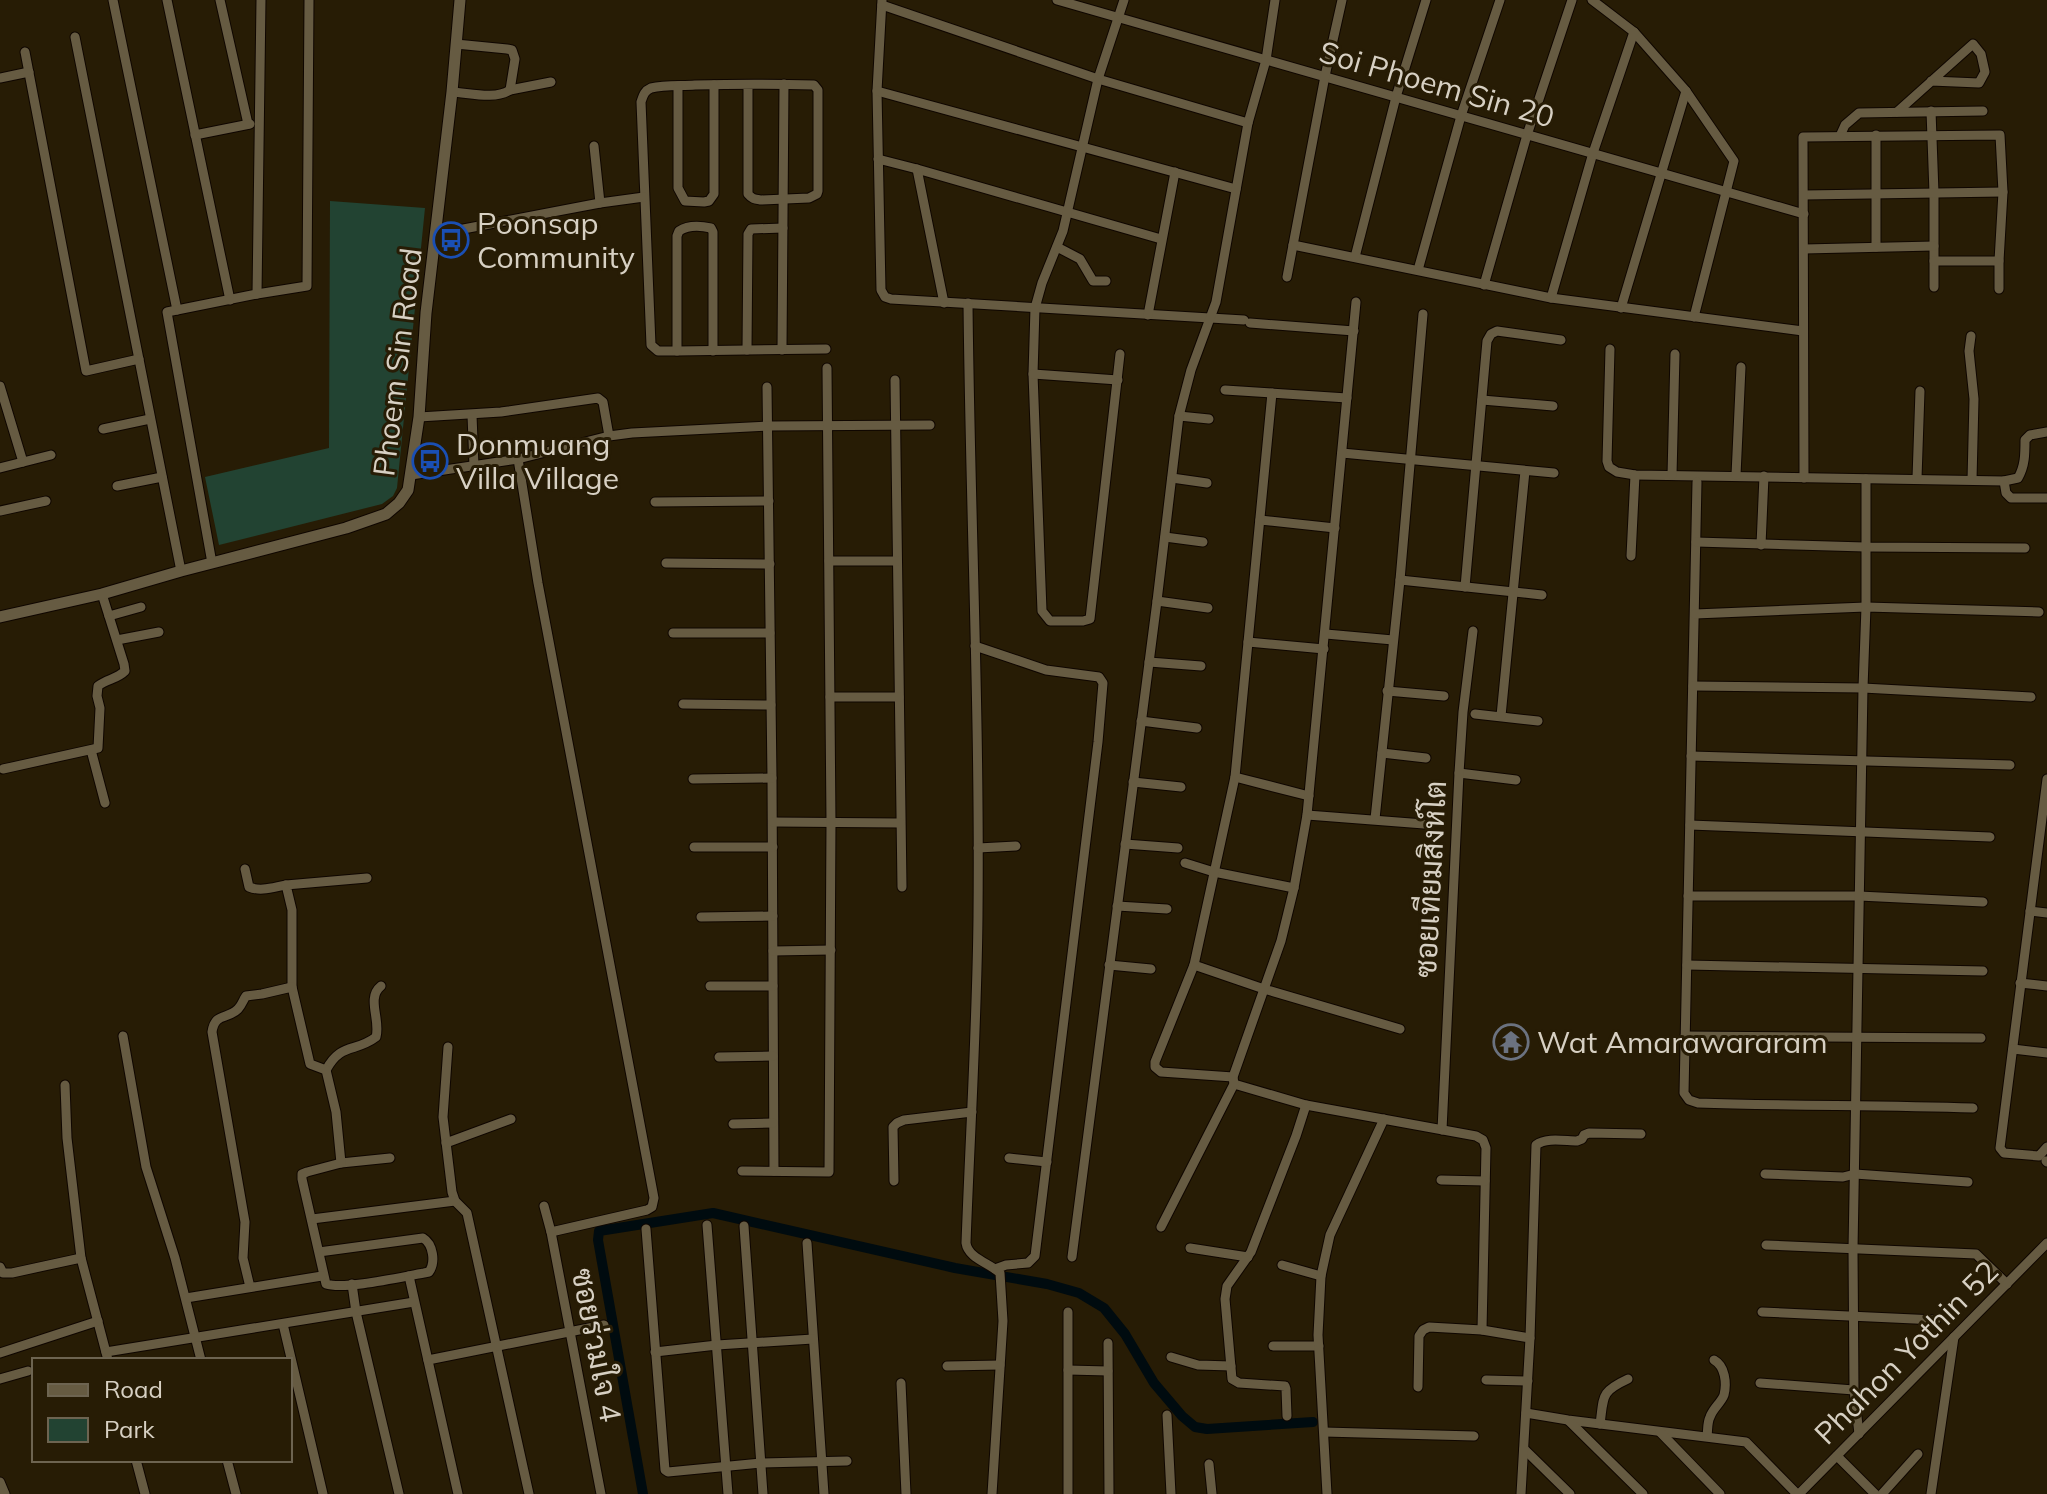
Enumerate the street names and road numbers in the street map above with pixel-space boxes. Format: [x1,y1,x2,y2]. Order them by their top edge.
street label: Soi Phoem Sin 20 [1315,32,1559,136]
street label: Phoem Sin Road [364,246,430,478]
street label: ซอยเทียมสิงห์โต [1406,779,1454,979]
street label: Phahon Yothin 52 [1806,1252,2006,1452]
street label: ซอยร่วมใจ 4 [564,1265,630,1425]

